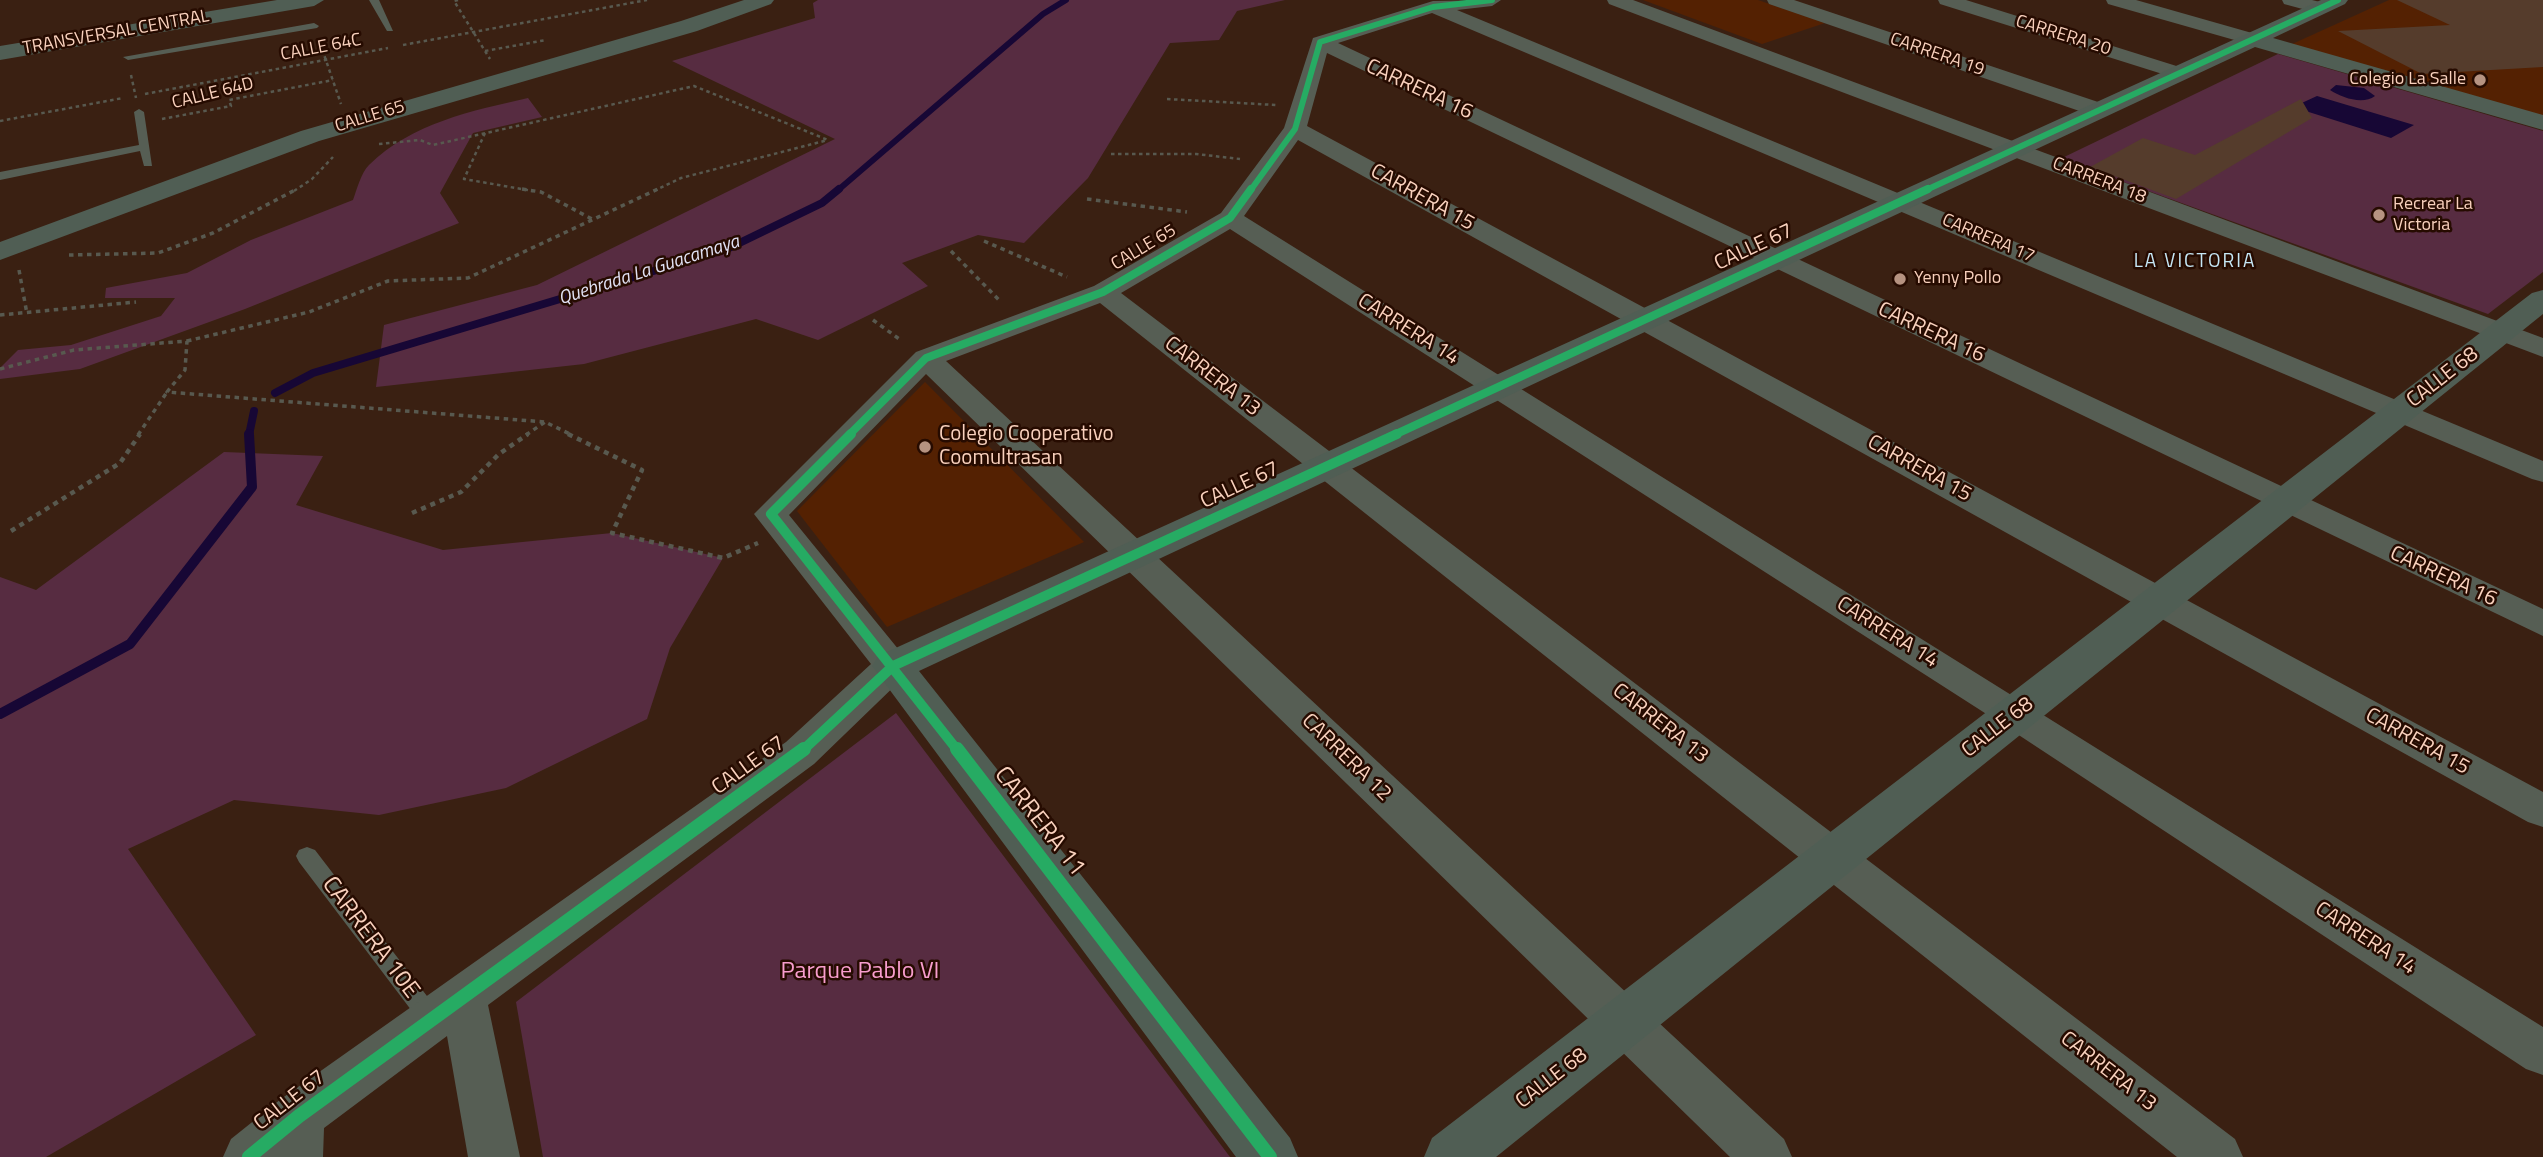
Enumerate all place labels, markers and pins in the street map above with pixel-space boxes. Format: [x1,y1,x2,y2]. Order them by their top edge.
place label: Colegio La Salle [2349,69,2466,91]
marker: Colegio La Salle [2472,72,2488,88]
place label: Recrear La Victoria [2393,194,2473,236]
marker: Recrear La Victoria [2371,207,2387,223]
place label: Yenny Pollo [1914,268,2001,290]
marker: Yenny Pollo [1892,271,1908,287]
place label: Colegio Cooperativo Coomultrasan [939,422,1114,472]
marker: Colegio Cooperativo Coomultrasan [917,439,933,455]

